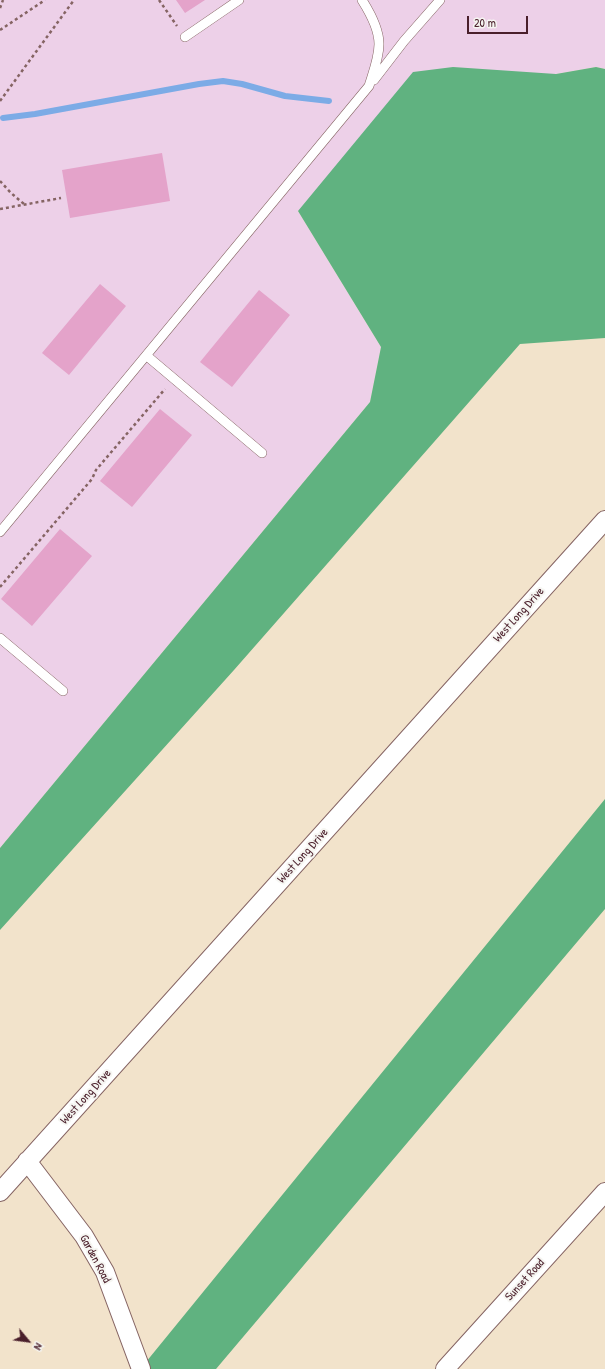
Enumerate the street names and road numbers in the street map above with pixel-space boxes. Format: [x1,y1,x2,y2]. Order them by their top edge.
street label: West Long Drive [491,585,547,645]
street label: West Long Drive [275,826,331,886]
street label: West Long Drive [58,1067,114,1127]
street label: Garden Road [76,1232,114,1286]
street label: Sunset Road [502,1256,548,1304]

